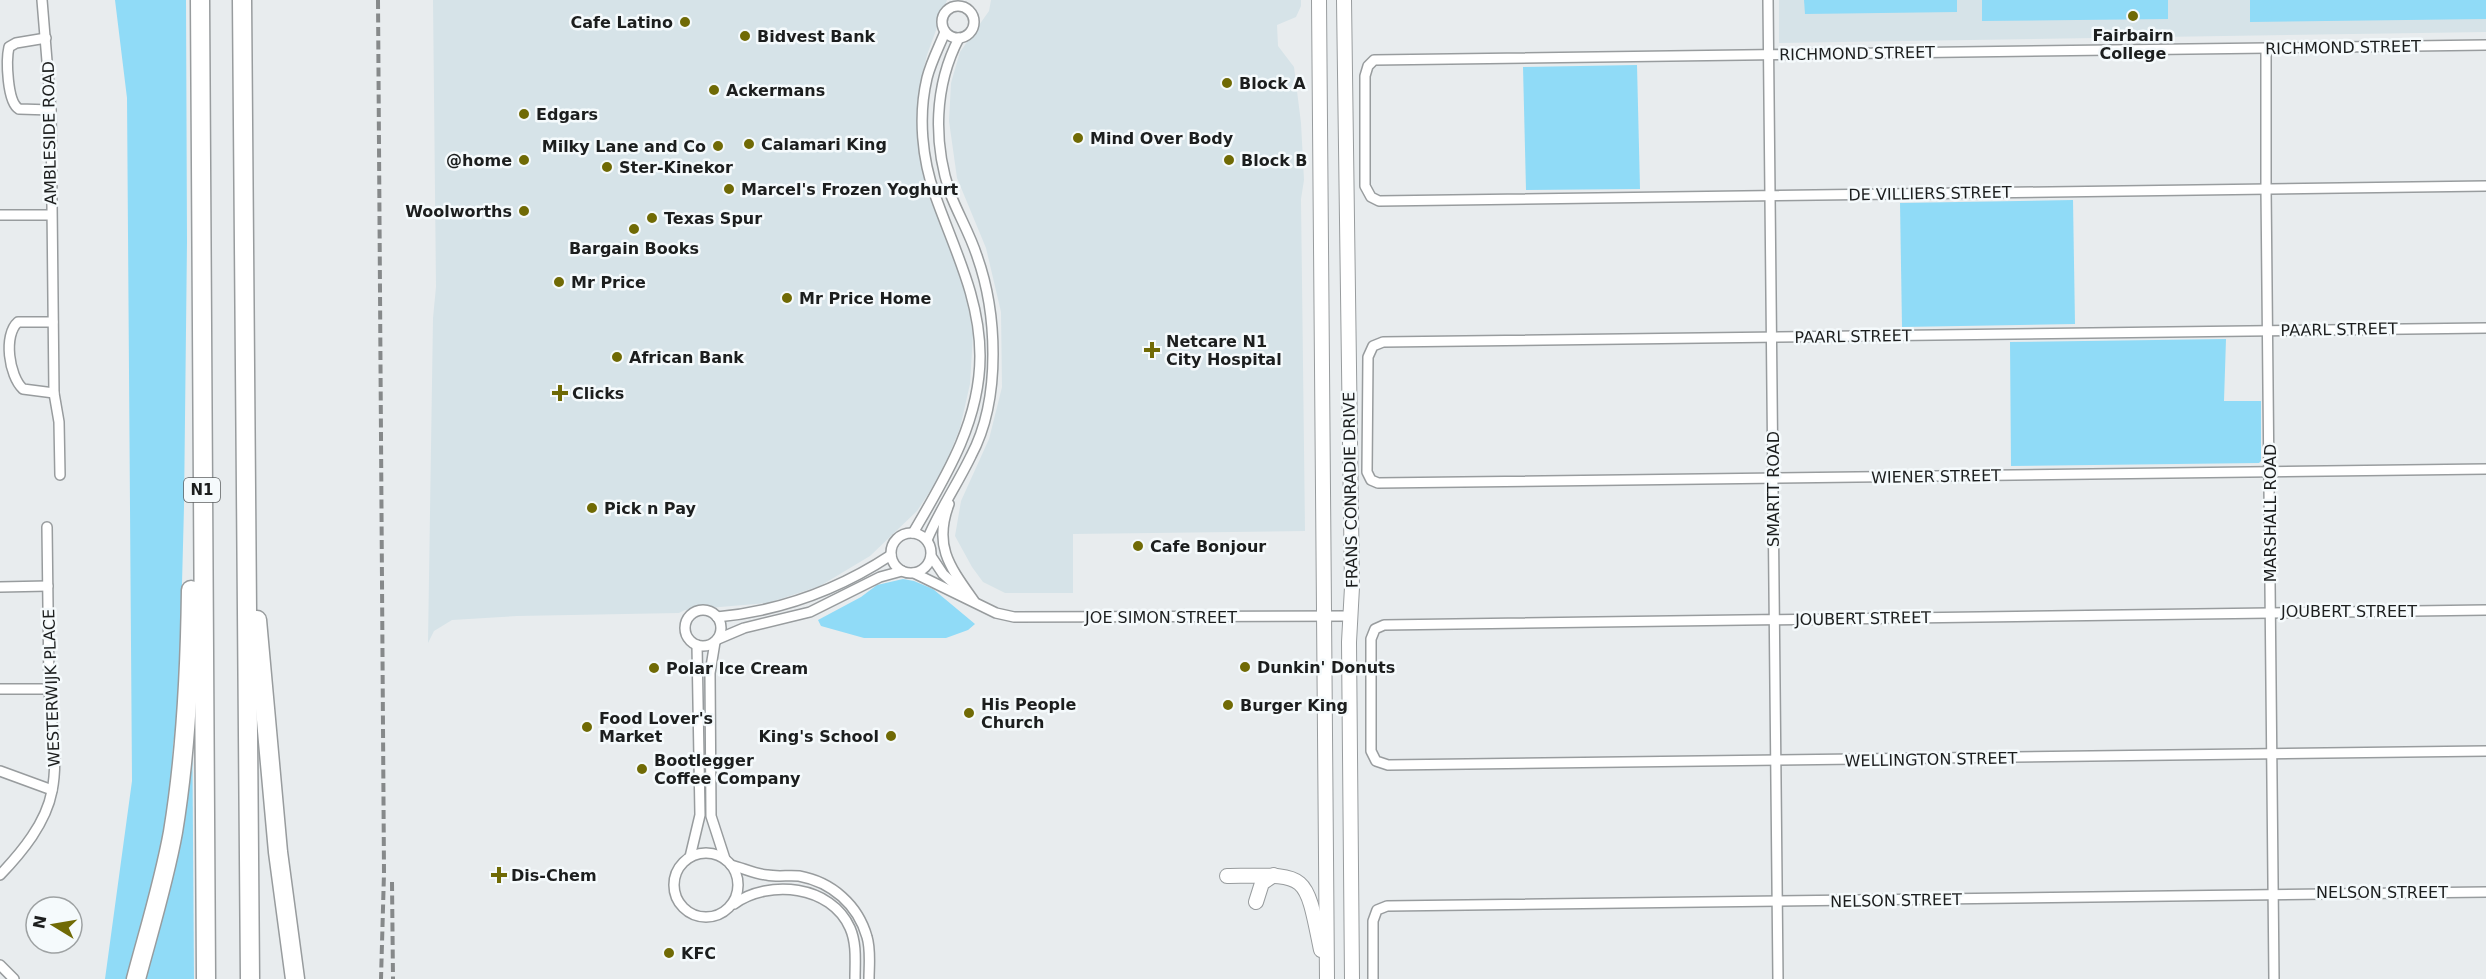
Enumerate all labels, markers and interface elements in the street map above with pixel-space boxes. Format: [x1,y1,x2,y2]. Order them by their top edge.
marker: Fairbairn College [2126,9,2140,23]
place label: Cafe Latino [571,13,673,32]
marker: Cafe Latino [678,15,692,29]
place label: Fairbairn College [2092,26,2174,63]
place label: Bidvest Bank [757,27,876,46]
marker: Bidvest Bank [738,29,752,43]
street label: RICHMOND STREET [2265,37,2421,58]
street label: RICHMOND STREET [1779,43,1935,64]
street label: AMBLESIDE ROAD [39,61,60,205]
place label: Block A [1239,74,1306,93]
marker: Block A [1220,76,1234,90]
place label: Ackermans [726,81,825,100]
marker: Ackermans [707,83,721,97]
place label: Edgars [536,105,598,124]
marker: Edgars [517,107,531,121]
place label: Mind Over Body [1090,129,1234,148]
marker: Mind Over Body [1071,131,1085,145]
place label: Calamari King [761,135,887,154]
place label: Milky Lane and Co [542,137,706,156]
marker: Calamari King [742,137,756,151]
marker: Milky Lane and Co [711,139,725,153]
place label: @home [446,151,512,170]
place label: Block B [1241,151,1308,170]
marker: @home [517,153,531,167]
marker: Block B [1222,153,1236,167]
place label: Ster-Kinekor [619,158,733,177]
marker: Ster-Kinekor [600,160,614,174]
place label: Marcel's Frozen Yoghurt [741,180,959,199]
marker: Marcel's Frozen Yoghurt [722,182,736,196]
street label: DE VILLIERS STREET [1848,183,2012,204]
place label: Woolworths [405,202,512,221]
marker: Woolworths [517,204,531,218]
place label: Texas Spur [664,209,762,228]
marker: Texas Spur [645,211,659,225]
marker: Bargain Books [627,222,641,236]
place label: Bargain Books [569,239,699,258]
place label: Mr Price [571,273,646,292]
marker: Mr Price [552,275,566,289]
place label: Mr Price Home [799,289,931,308]
marker: Mr Price Home [780,291,794,305]
street label: PAARL STREET [2280,319,2398,340]
street label: PAARL STREET [1794,326,1912,347]
place label: Netcare N1 City Hospital [1166,332,1282,369]
marker: Netcare N1 City Hospital [1143,341,1161,359]
place label: African Bank [629,348,744,367]
marker: African Bank [610,350,624,364]
place label: Clicks [572,384,624,403]
marker: Clicks [553,386,567,400]
street label: FRANS CONRADIE DRIVE [1339,392,1362,588]
street label: SMARTT ROAD [1764,431,1783,547]
street label: MARSHALL ROAD [2261,444,2280,582]
street label: WIENER STREET [1871,466,2001,487]
road number: N1 [184,478,220,502]
place label: Pick n Pay [604,499,696,518]
marker: Pick n Pay [585,501,599,515]
place label: Cafe Bonjour [1150,537,1266,556]
marker: Cafe Bonjour [1131,539,1145,553]
street label: JOUBERT STREET [2280,602,2417,621]
street label: JOE SIMON STREET [1084,608,1237,627]
street label: JOUBERT STREET [1794,608,1931,629]
street label: WESTERWIJK PLACE [39,609,64,767]
place label: Dunkin' Donuts [1257,658,1395,677]
place label: Polar Ice Cream [666,659,808,678]
marker: Dunkin' Donuts [1238,660,1252,674]
marker: Polar Ice Cream [647,661,661,675]
place label: His People Church [981,695,1076,732]
place label: Burger King [1240,696,1348,715]
marker: Burger King [1221,698,1235,712]
marker: His People Church [962,706,976,720]
place label: Food Lover's Market [599,709,713,746]
marker: Food Lover's Market [580,720,594,734]
place label: King's School [758,727,879,746]
marker: King's School [884,729,898,743]
street label: WELLINGTON STREET [1844,748,2018,771]
place label: Bootlegger Coffee Company [654,751,801,788]
marker: Bootlegger Coffee Company [635,762,649,776]
place label: Dis-Chem [511,866,597,885]
marker: Dis-Chem [492,868,506,882]
street label: NELSON STREET [2316,883,2448,902]
street label: NELSON STREET [1830,890,1962,911]
north arrow [24,895,84,955]
text: N [29,914,50,931]
place label: KFC [681,944,716,963]
marker: KFC [662,946,676,960]

